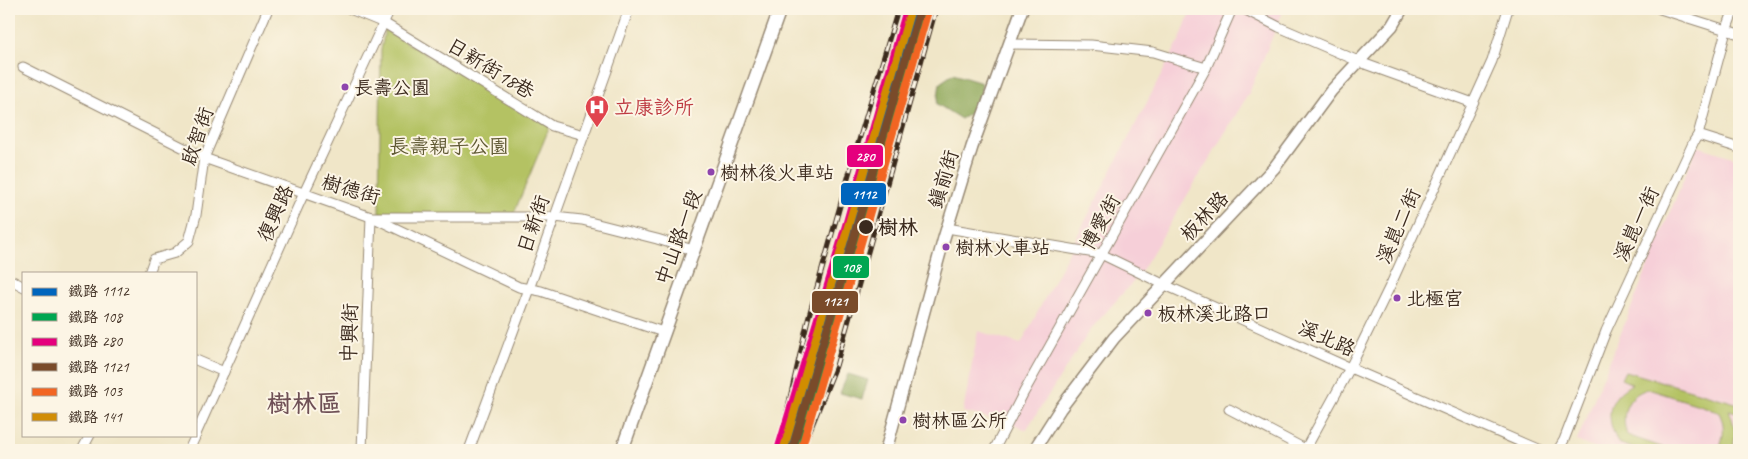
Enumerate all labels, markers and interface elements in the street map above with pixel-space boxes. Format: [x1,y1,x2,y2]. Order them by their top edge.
street label: 日新街18巷 [442,32,540,105]
place label: 長壽公園 [354,76,430,100]
marker: 長壽公園 [340,82,350,92]
hospital icon: 立康診所 [584,94,610,128]
place label: 立康診所 [614,95,694,120]
street label: 啟智街 [176,104,219,169]
park label: 長壽親子公園 [389,134,509,159]
line badge: 280 [846,144,884,168]
street label: 鎮前街 [923,147,964,211]
text: 280 [856,148,876,165]
place label: 樹林後火車站 [720,161,834,185]
marker: 樹林後火車站 [706,167,716,177]
street label: 樹德街 [319,169,383,210]
street label: 復興路 [252,180,299,246]
line badge: 1112 [840,182,887,206]
street label: 溪崑一街 [1608,183,1665,266]
street label: 板林路 [1175,185,1235,247]
street label: 溪崑二街 [1371,185,1426,268]
street label: 中山路一段 [650,186,707,288]
text: 1112 [851,186,878,203]
street label: 博愛街 [1075,190,1126,255]
street label: 日新街 [512,192,555,257]
place label: 樹林 [878,215,918,240]
marker: 樹林 [857,218,875,236]
place label: 樹林火車站 [955,236,1050,260]
marker: 樹林火車站 [941,242,951,252]
line badge: 108 [832,255,870,279]
text: 108 [842,259,862,276]
legend [22,272,198,436]
text: 鐵路 1112 [68,282,130,301]
place label: 北極宮 [1406,287,1463,311]
line badge: 1121 [811,290,859,314]
text: 1121 [822,293,849,310]
marker: 北極宮 [1392,293,1402,303]
place label: 板林溪北路口 [1157,302,1271,326]
street label: 中興街 [336,303,363,363]
text: 鐵路 108 [68,308,123,327]
marker: 板林溪北路口 [1143,308,1153,318]
street label: 溪北路 [1294,315,1360,362]
text: 鐵路 280 [68,332,123,351]
text: 鐵路 1121 [68,358,130,377]
text: 鐵路 103 [68,382,123,401]
district label: 樹林區 [266,388,342,420]
text: 鐵路 141 [68,408,123,427]
place label: 樹林區公所 [912,409,1007,433]
marker: 樹林區公所 [898,415,908,425]

